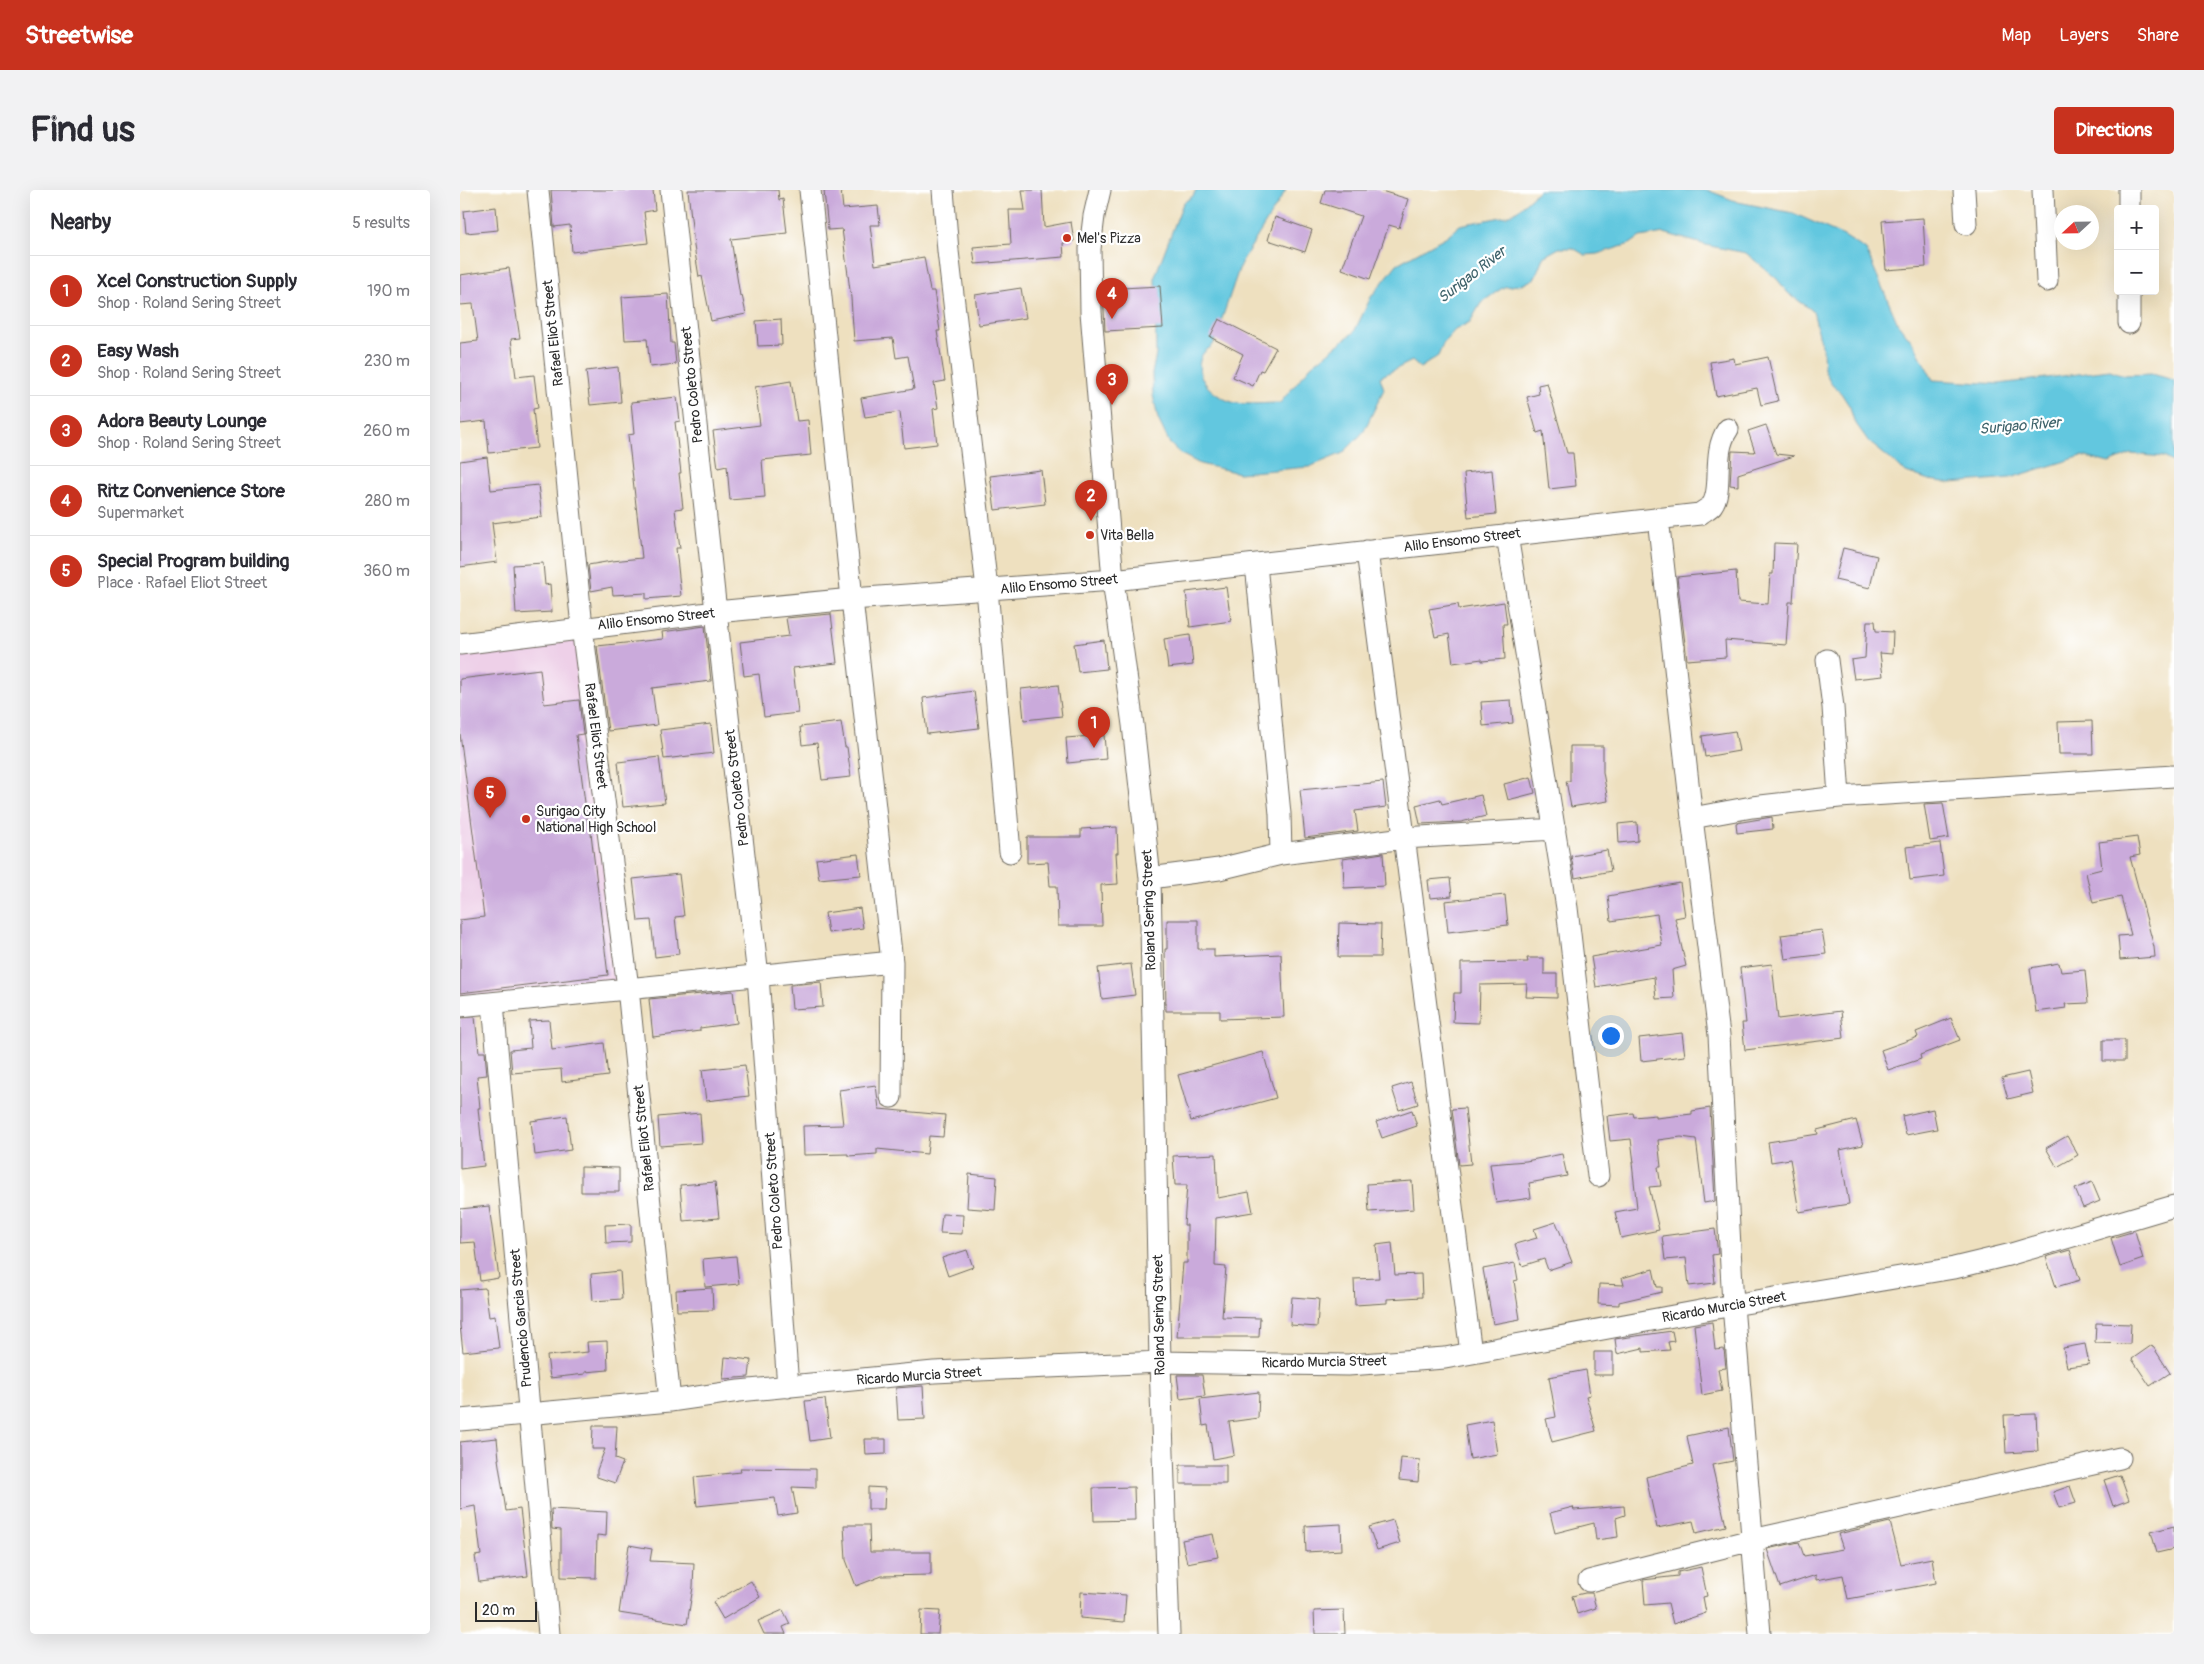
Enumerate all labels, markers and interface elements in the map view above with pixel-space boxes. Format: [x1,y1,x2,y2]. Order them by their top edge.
text: Streetwise [25,21,133,50]
text: Map [2002,24,2031,47]
text: Layers [2059,24,2109,47]
text: Share [2137,24,2179,47]
button: Directions [2054,107,2174,154]
text: Find us [30,108,135,152]
north arrow [2054,205,2099,250]
map controls [2114,205,2159,295]
button: + [2114,205,2159,250]
text: Nearby [50,209,111,236]
text: 5 results [352,213,410,233]
place label: Mel's Pizza [1077,230,1141,247]
marker: Mel's Pizza [1061,232,1073,244]
water label: Surigao River [1434,241,1511,308]
button: − [2114,250,2159,295]
text: Xcel Construction Supply [97,269,297,293]
pin: 4 [1096,278,1128,319]
street label: Rafael Eliot Street [539,279,567,387]
text: 1 [63,281,69,301]
text: 190 m [367,281,410,301]
text: Shop · Roland Sering Street [97,293,281,313]
street label: Pedro Coleto Street [677,325,707,444]
text: Easy Wash [97,339,179,363]
text: 2 [62,351,70,371]
text: 230 m [364,351,410,371]
text: Shop · Roland Sering Street [97,363,281,383]
pin: 3 [1096,364,1128,405]
text: Adora Beauty Lounge [97,409,266,433]
water label: Surigao River [1979,413,2063,439]
text: 3 [62,421,70,441]
text: 260 m [363,421,410,441]
text: Shop · Roland Sering Street [97,433,281,453]
text: Ritz Convenience Store [97,479,285,503]
pin: 2 [1075,480,1107,521]
text: 4 [61,491,71,511]
text: 280 m [364,491,410,511]
text: Supermarket [97,503,184,523]
street label: Alilo Ensomo Street [1402,524,1522,556]
place label: Vita Bella [1100,527,1154,544]
marker: Vita Bella [1084,529,1096,541]
text: Special Program building [97,549,289,573]
text: 5 [62,561,70,581]
text: 360 m [363,561,410,581]
street label: Alilo Ensomo Street [999,570,1119,598]
text: Place · Rafael Eliot Street [97,573,267,593]
street label: Alilo Ensomo Street [596,604,716,634]
street label: Rafael Eliot Street [581,682,611,790]
pin: 1 [1078,707,1110,748]
street label: Pedro Coleto Street [721,728,753,847]
pin: 5 [474,777,506,818]
place label: Surigao City National High School [536,803,656,836]
marker: Surigao City National High School [520,813,532,825]
street label: Roland Sering Street [1138,849,1160,971]
your location [1598,1023,1624,1049]
street label: Rafael Eliot Street [630,1084,658,1192]
street label: Pedro Coleto Street [761,1132,787,1250]
street label: Prudencio Garcia Street [506,1248,536,1388]
street label: Roland Sering Street [1149,1254,1169,1376]
street label: Ricardo Murcia Street [1661,1288,1788,1326]
street label: Ricardo Murcia Street [1261,1352,1387,1372]
street label: Ricardo Murcia Street [856,1363,982,1389]
scale bar [475,1599,538,1622]
text: 20 m [482,1602,515,1619]

